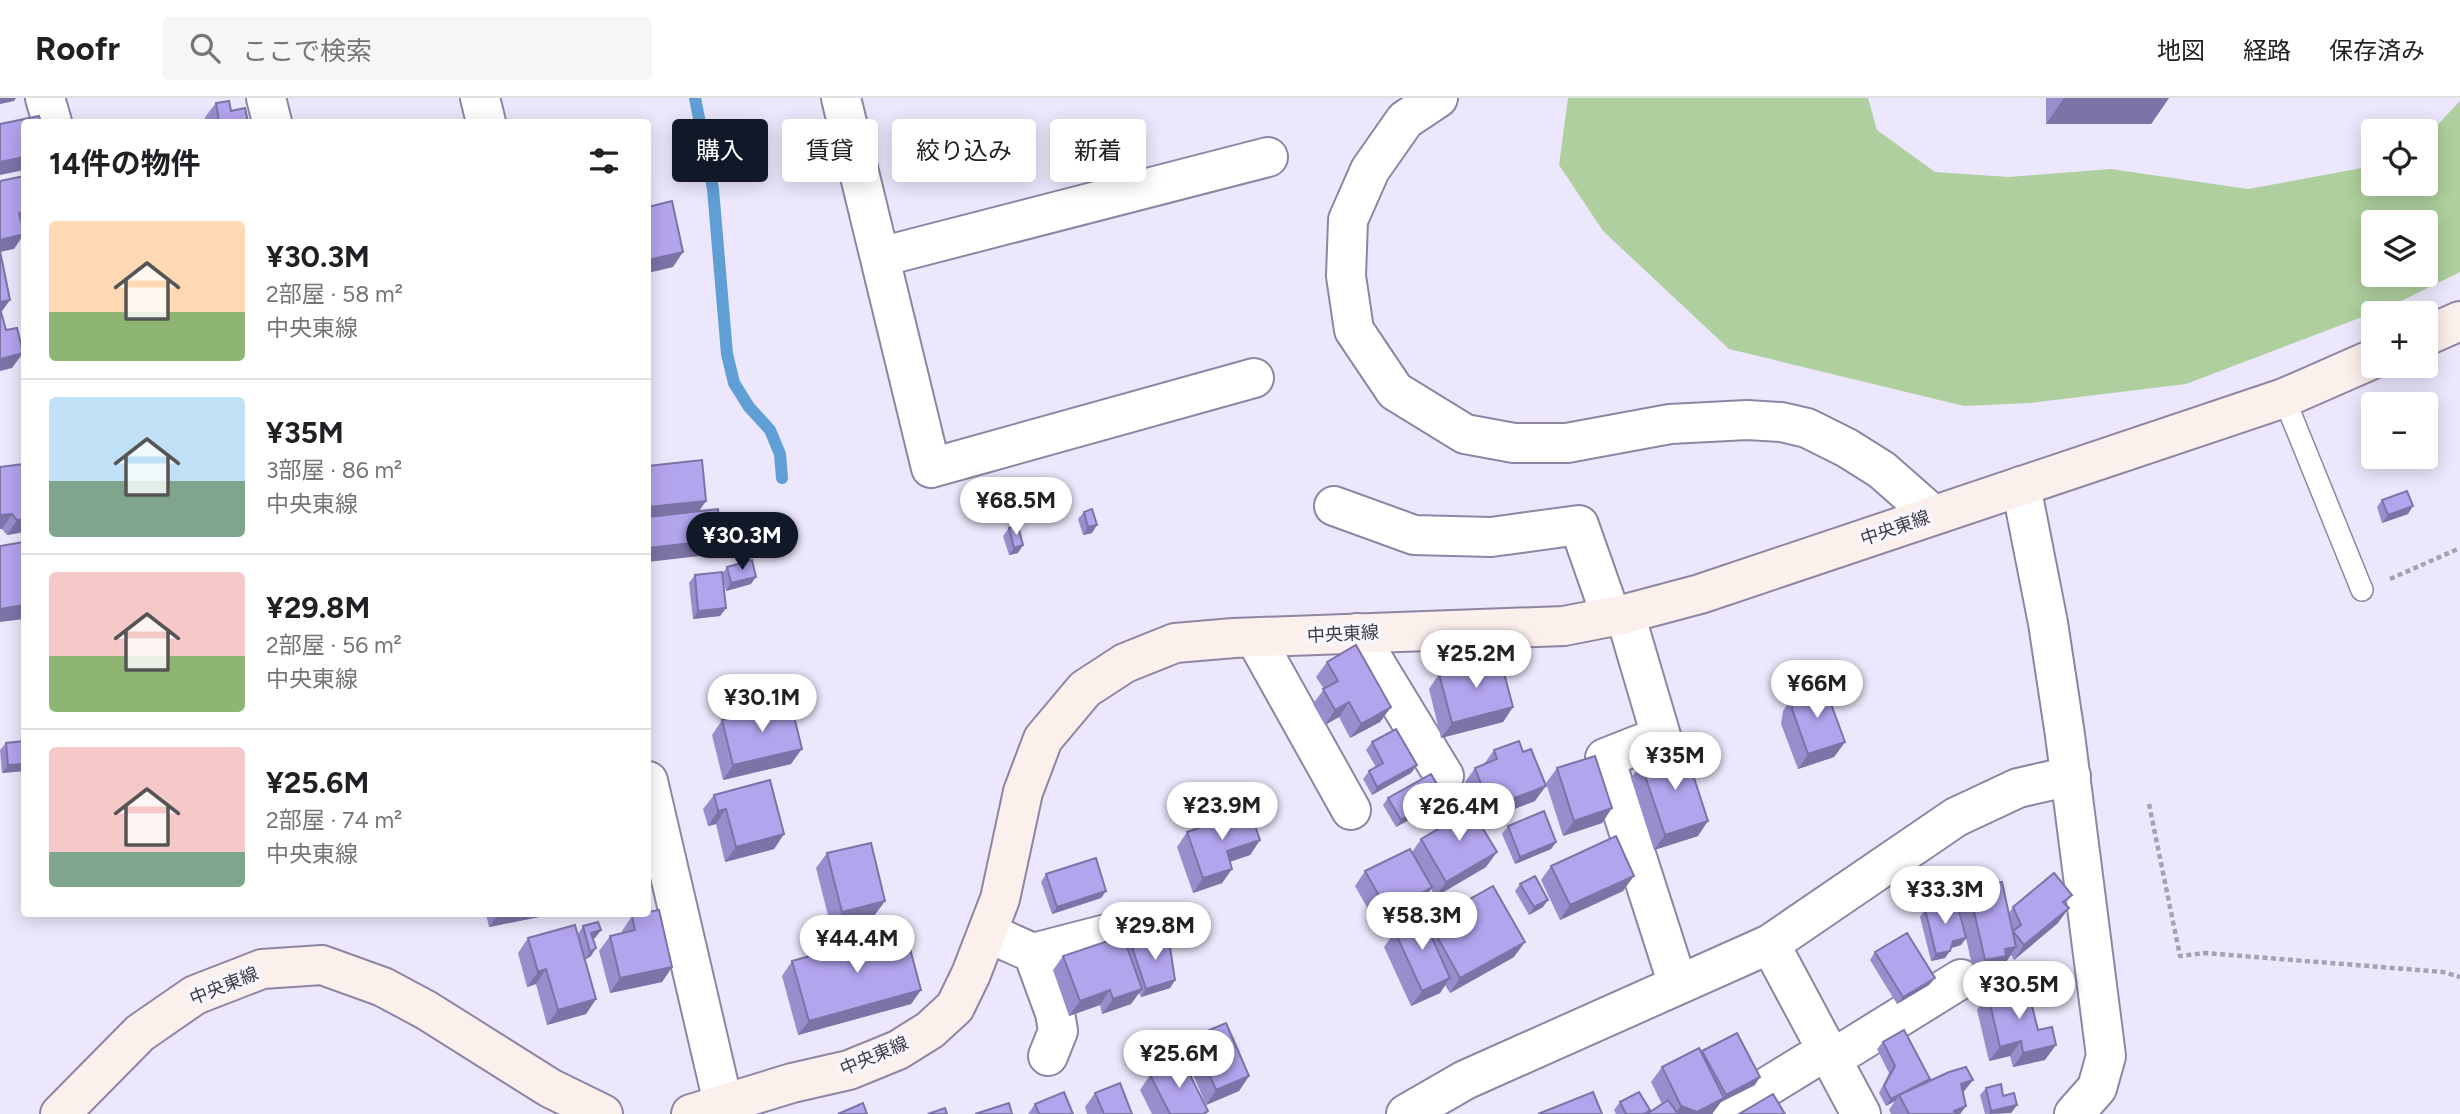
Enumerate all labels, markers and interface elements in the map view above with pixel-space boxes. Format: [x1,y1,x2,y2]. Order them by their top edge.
search box [162,17,652,80]
text: Roofr [35,29,120,68]
icon: search [186,29,224,67]
text: ここで検索 [242,35,372,67]
text: 地図 [2157,36,2205,65]
text: 経路 [2243,36,2291,65]
text: 保存済み [2329,36,2425,65]
chip: 購入 [672,119,768,182]
chip: 賃貸 [782,119,878,182]
chip: 絞り込み [892,119,1036,182]
chip: 新着 [1050,119,1146,182]
map controls [2361,119,2438,469]
button: locate [2361,119,2438,196]
icon: filters [585,142,623,180]
text: 14件の物件 [49,145,201,182]
button: layers [2361,210,2438,287]
text: ¥30.3M [266,238,370,275]
icon: home [105,249,189,333]
text: 2部屋 · 58 m² [266,280,403,308]
button: + [2361,301,2438,378]
text: 中央東線 [266,314,358,342]
button: − [2361,392,2438,469]
text: ¥35M [266,414,344,451]
icon: home [105,425,189,509]
text: 3部屋 · 86 m² [266,456,402,484]
pin: ¥68.5M [959,478,1073,537]
text: ¥68.5M [976,486,1056,514]
text: 中央東線 [266,490,358,518]
street label: 中央東線 [1857,506,1933,550]
pin: ¥30.3M [685,512,799,572]
text: ¥30.3M [702,521,782,549]
text: ¥29.8M [266,589,370,626]
icon: home [105,600,189,684]
street label: 中央東線 [1306,621,1380,647]
pin: ¥25.2M [1419,630,1533,690]
text: 2部屋 · 56 m² [266,631,402,659]
text: ¥25.2M [1436,639,1516,667]
pin: ¥66M [1776,660,1858,720]
text: 中央東線 [266,665,358,693]
text: ¥66M [1787,669,1847,697]
pin: ¥30.1M [705,674,819,734]
text: ¥30.1M [724,683,800,711]
pin: ¥35M [1634,732,1716,792]
text: ¥35M [1645,741,1705,769]
text: ¥25.6M [266,764,369,801]
icon: home [105,775,189,859]
pin: ¥23.9M [1165,782,1279,842]
pin: ¥26.4M [1402,784,1516,843]
text: ¥23.9M [1183,791,1261,819]
text: ¥26.4M [1419,792,1499,820]
text: 2部屋 · 74 m² [266,806,402,834]
text: 中央東線 [266,840,358,868]
pin: ¥33.3M [1888,866,2002,926]
text: ¥33.3M [1906,875,1984,903]
pin: ¥58.3M [1365,892,1479,952]
text: ¥58.3M [1382,901,1462,929]
pin: ¥29.8M [1098,902,1212,962]
text: ¥29.8M [1115,911,1195,939]
pin: ¥44.4M [800,916,914,975]
text: ¥44.4M [816,924,898,952]
street label: 中央東線 [187,962,261,1010]
pin: ¥30.5M [1962,962,2076,1021]
text: ¥30.5M [1979,970,2059,998]
pin: ¥25.6M [1122,1030,1236,1090]
street label: 中央東線 [837,1032,911,1080]
text: ¥25.6M [1139,1039,1219,1067]

